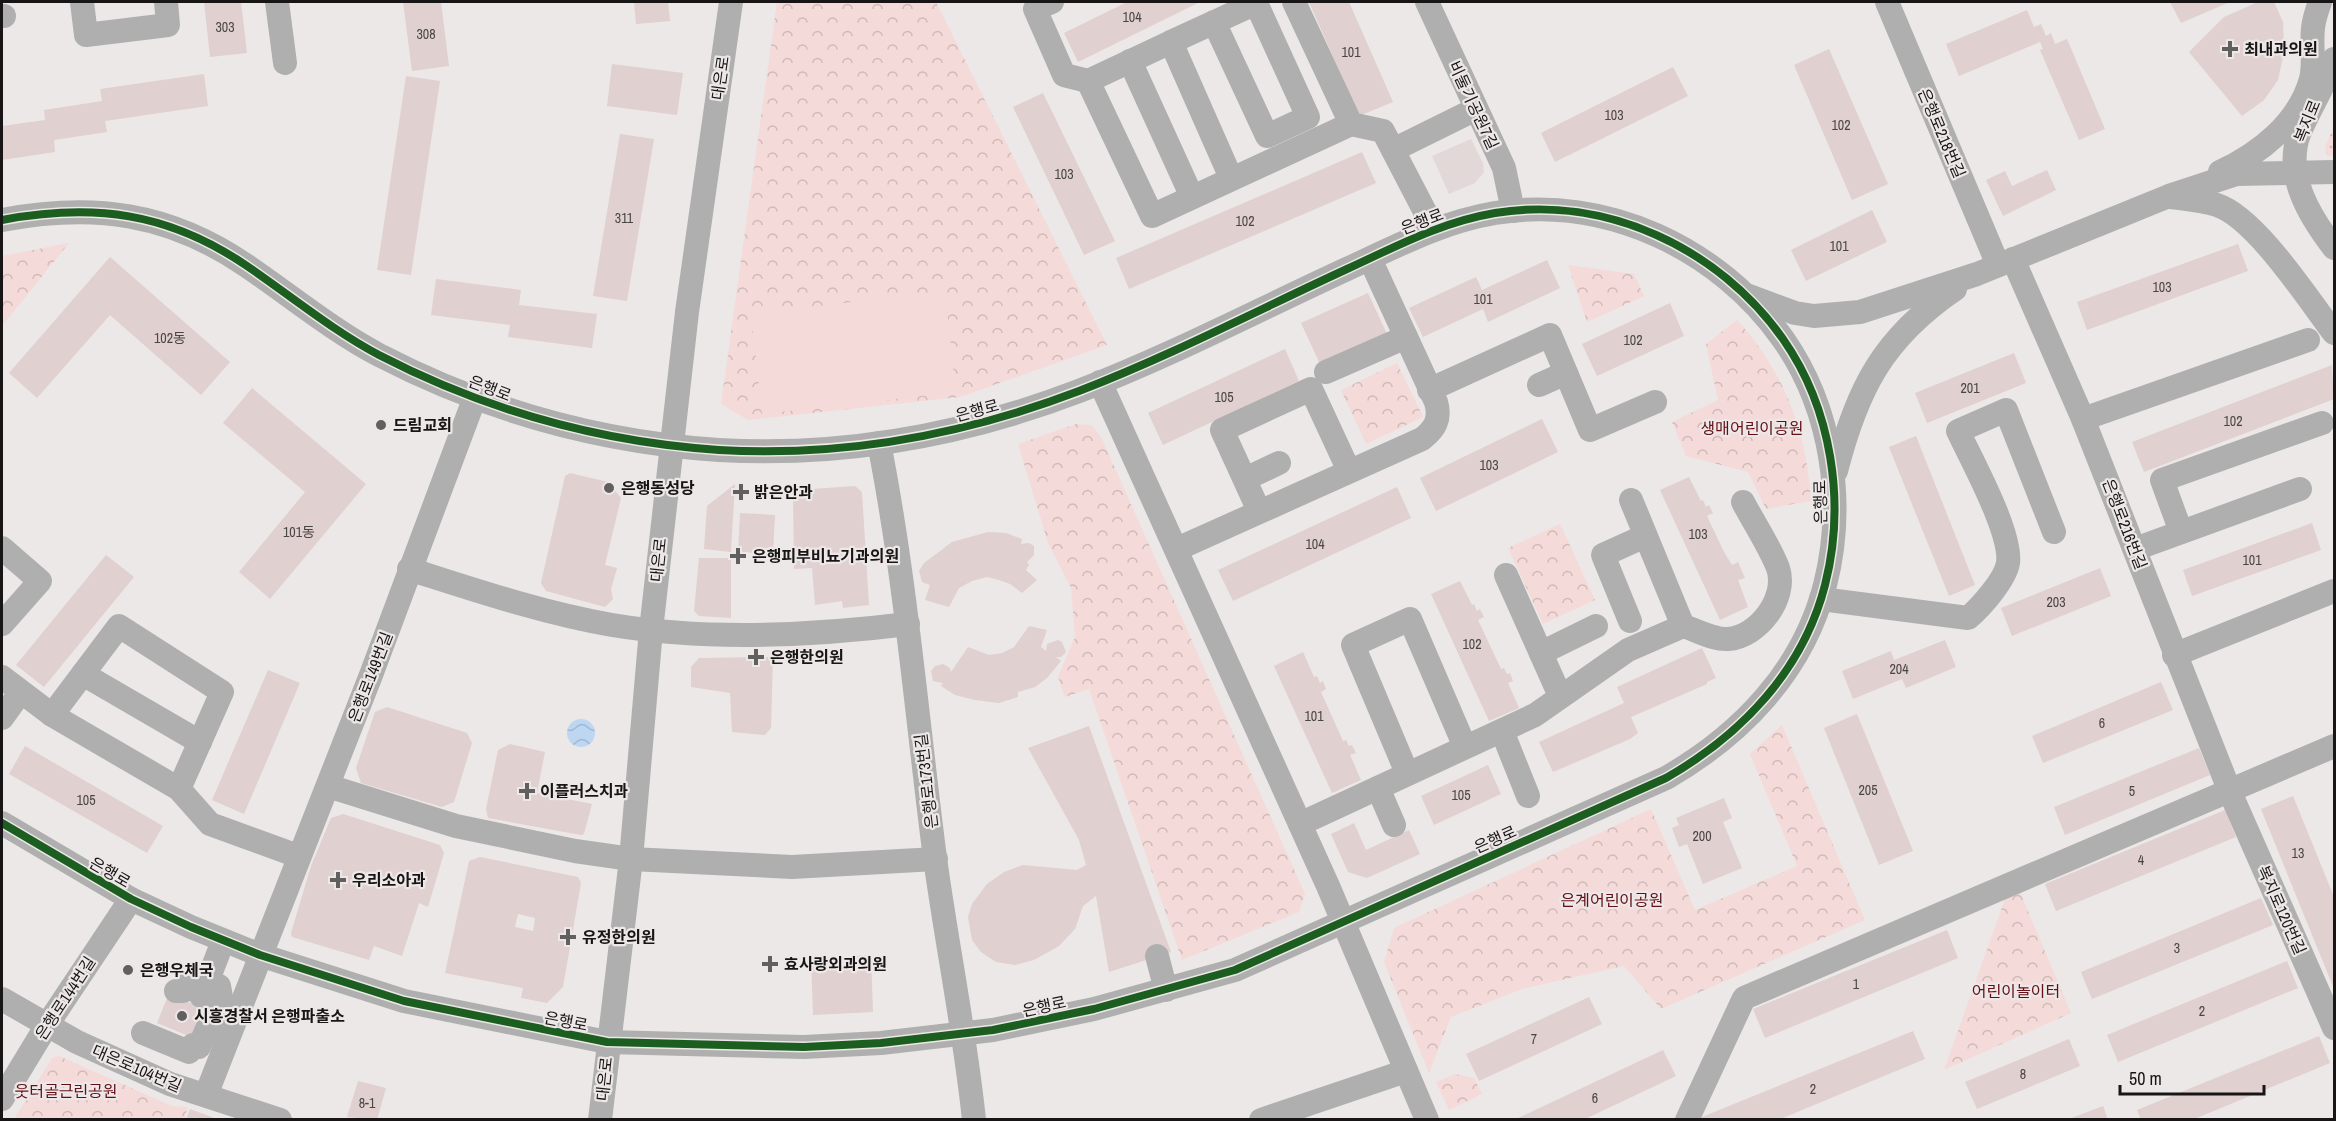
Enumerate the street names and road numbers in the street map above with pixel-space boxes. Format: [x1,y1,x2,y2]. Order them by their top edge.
street label: 대은로 [706,54,734,101]
street label: 비둘기공원7길 [1444,57,1504,153]
street label: 은행로218번길 [1913,85,1971,181]
street label: 복지로 [2289,96,2326,146]
street label: 은행로 [1397,203,1447,239]
street label: 은행로 [465,370,515,406]
street label: 은행로 [953,394,1001,426]
street label: 은행로216번길 [2098,475,2152,573]
street label: 은행로 [1809,479,1831,524]
street label: 대은로 [645,537,671,583]
street label: 은행로149번길 [343,628,397,726]
street label: 은행로173번길 [909,732,943,830]
street label: 은행로 [1470,820,1520,858]
street label: 은행로 [85,851,135,893]
street label: 복지로120번길 [2253,862,2311,958]
street label: 은행로144번길 [30,952,100,1044]
street label: 은행로 [1020,991,1068,1021]
street label: 은행로 [542,1006,590,1036]
street label: 대은로104번길 [89,1039,185,1097]
street label: 대은로 [591,1056,617,1102]

